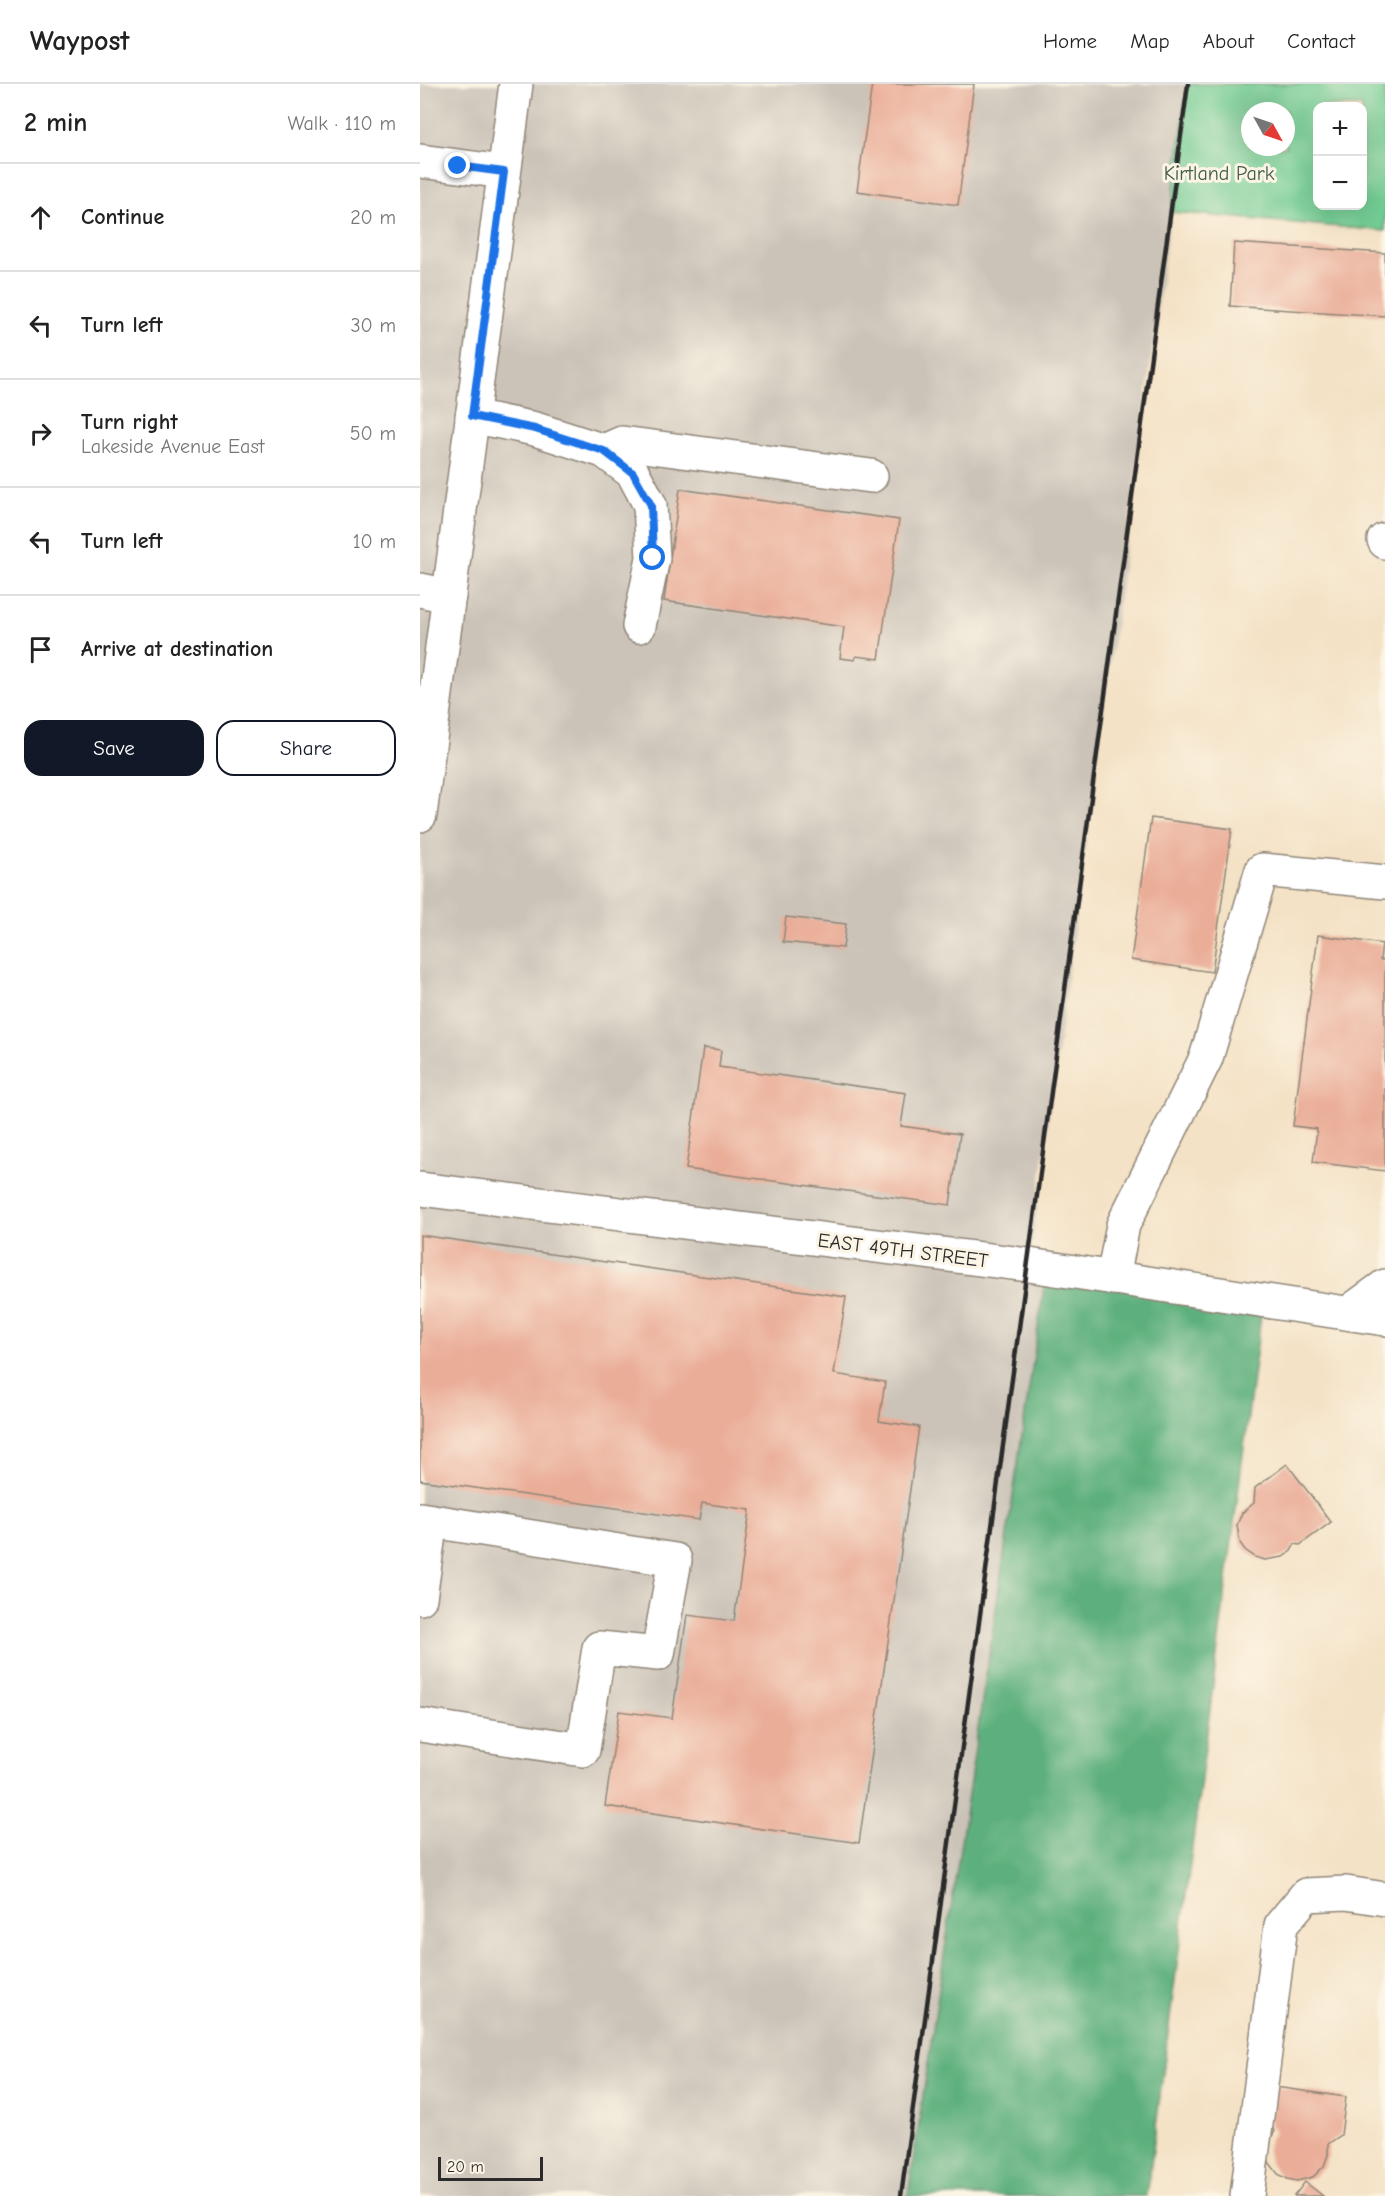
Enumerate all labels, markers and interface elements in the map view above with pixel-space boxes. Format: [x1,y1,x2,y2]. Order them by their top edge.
text: Waypost [30,25,130,57]
text: Home [1043,29,1097,53]
text: Map [1130,29,1170,53]
text: About [1203,29,1254,53]
text: Contact [1287,29,1355,53]
north arrow [1241,102,1295,156]
map controls [1313,102,1367,210]
button: + [1313,102,1367,156]
text: 2 min [24,108,87,138]
text: Walk · 110 m [288,112,396,135]
route end [444,152,470,178]
button: − [1313,156,1367,210]
park label: Kirtland Park [1164,162,1275,185]
icon: ahead [24,201,57,234]
text: Continue [81,204,164,230]
text: 20 m [350,206,396,229]
icon: left [24,309,57,342]
text: Turn left [81,312,163,338]
text: 30 m [350,314,396,337]
text: Turn right [81,409,178,435]
icon: right [24,417,57,450]
text: 50 m [350,422,396,445]
text: Lakeside Avenue East [81,435,264,458]
icon: left [24,525,57,558]
text: Turn left [81,528,163,554]
text: 10 m [353,530,396,553]
route start [639,544,665,570]
icon: arrive [24,633,57,666]
text: Arrive at destination [81,636,273,662]
button: Save [24,720,204,776]
button: Share [216,720,396,776]
street label: EAST 49TH STREET [816,1229,990,1272]
scale bar [438,2154,543,2182]
text: 20 m [447,2158,484,2176]

